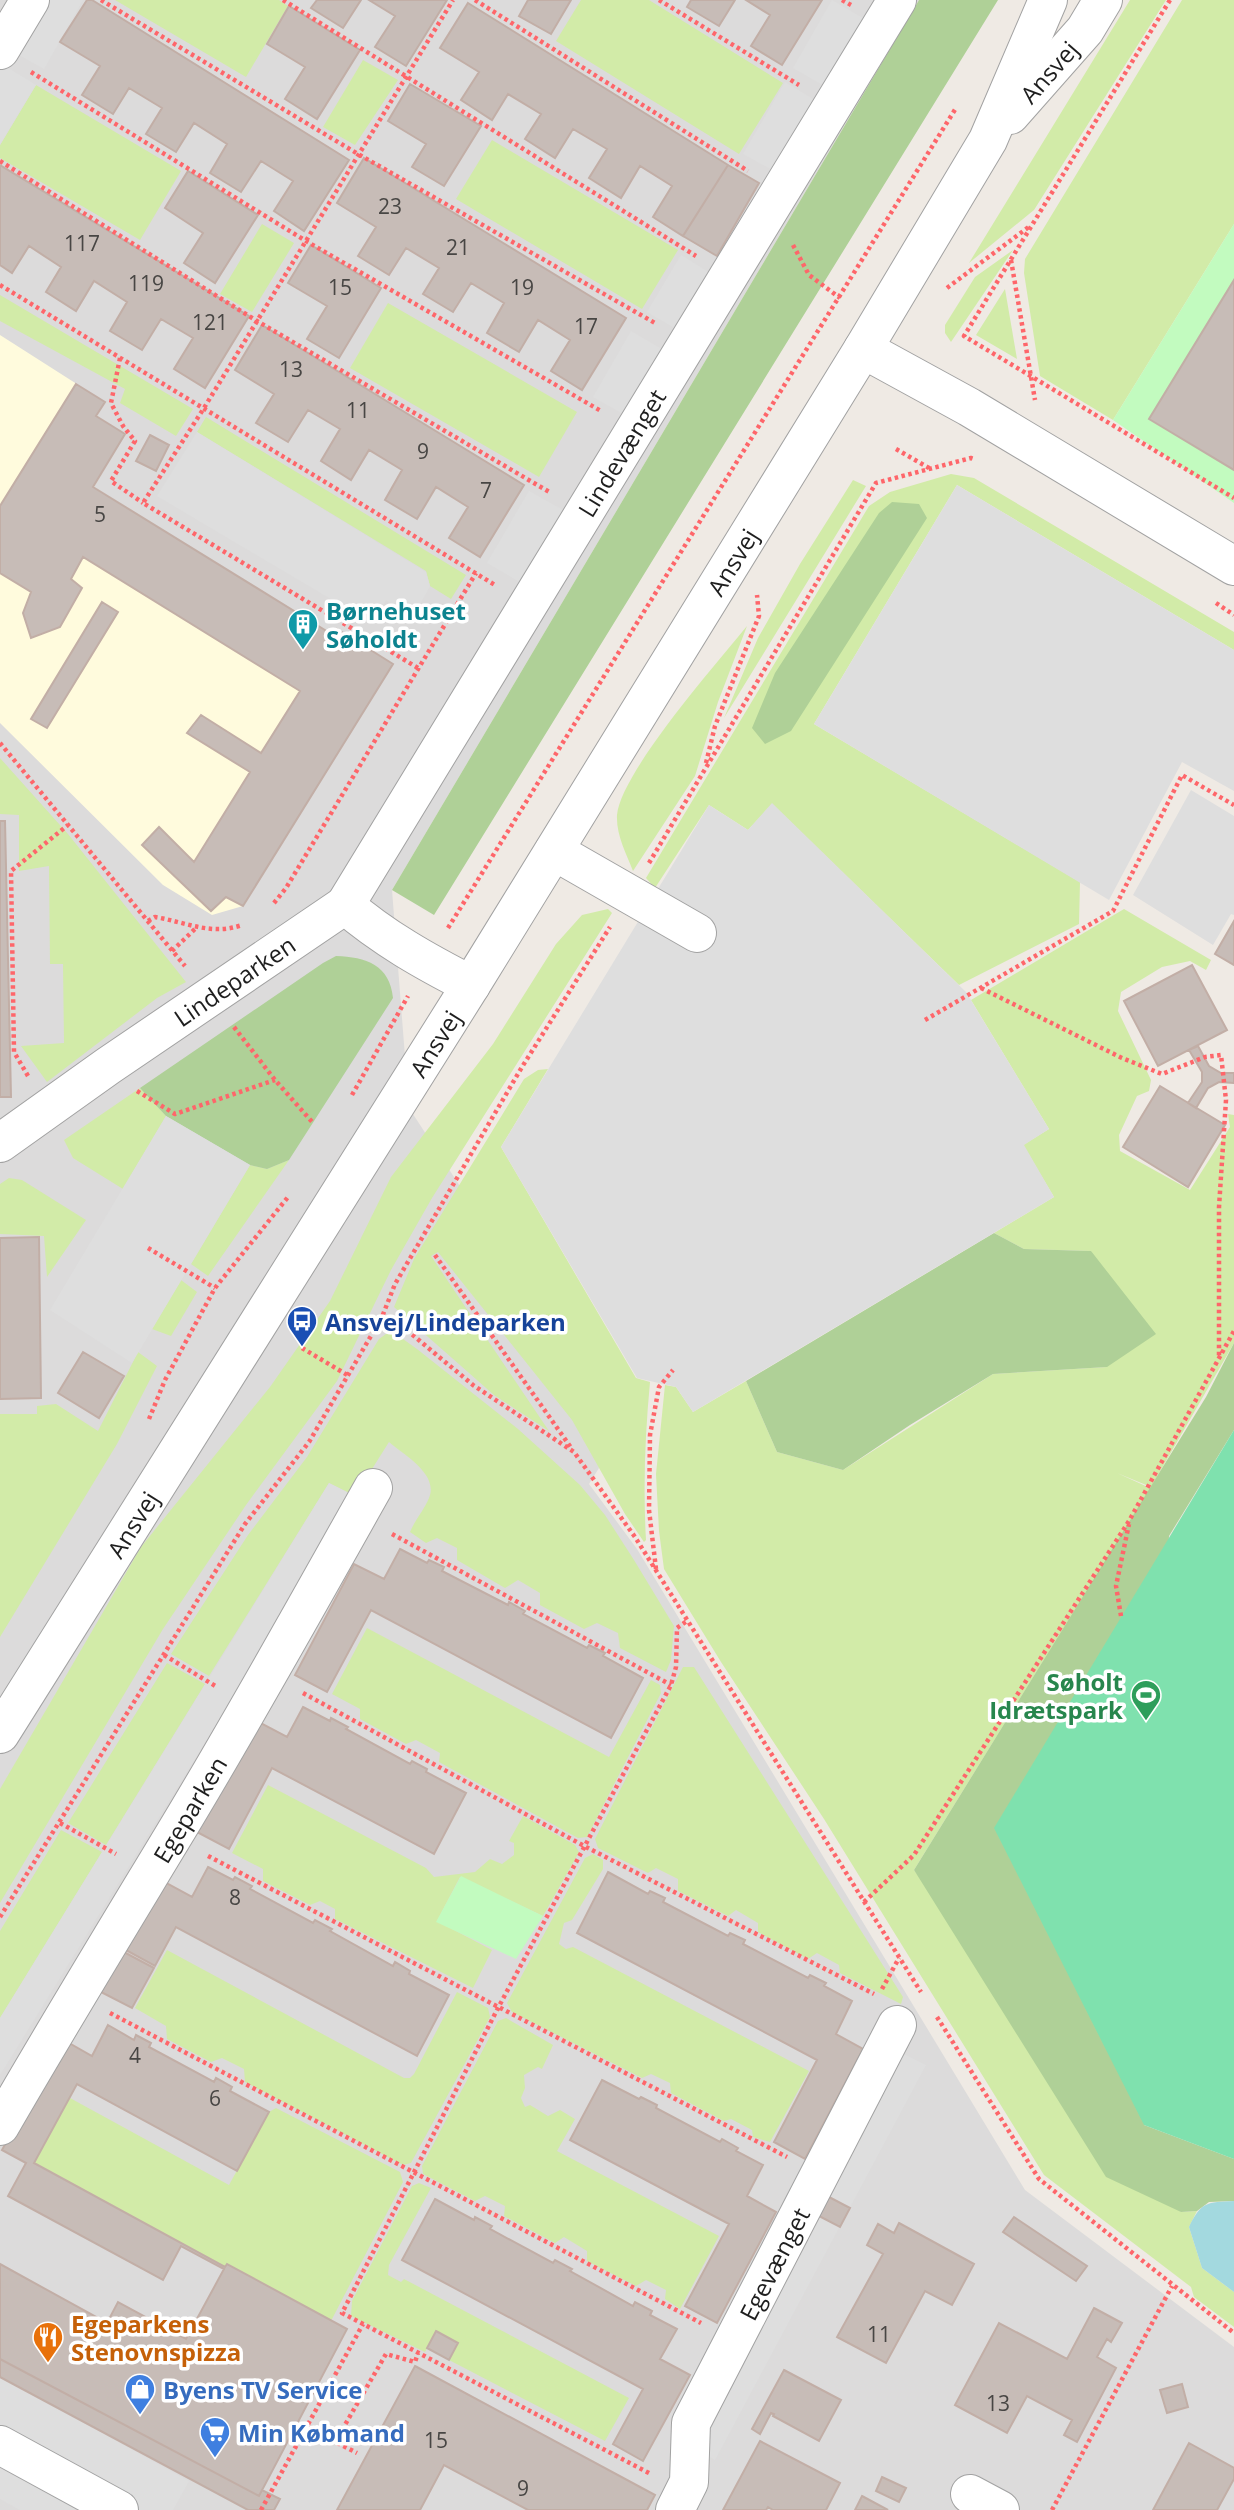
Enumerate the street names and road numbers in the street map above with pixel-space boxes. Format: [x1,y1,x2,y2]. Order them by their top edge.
street label: Ansvej [1012,33,1085,110]
street label: Lindevænget [569,382,673,523]
street label: Ansvej [699,522,765,601]
street label: Lindeparken [167,927,301,1033]
street label: Ansvej [401,1004,468,1083]
street label: Ansvej [99,1484,165,1564]
street label: Egeparken [145,1750,234,1869]
street label: Egevænget [731,2202,816,2325]

